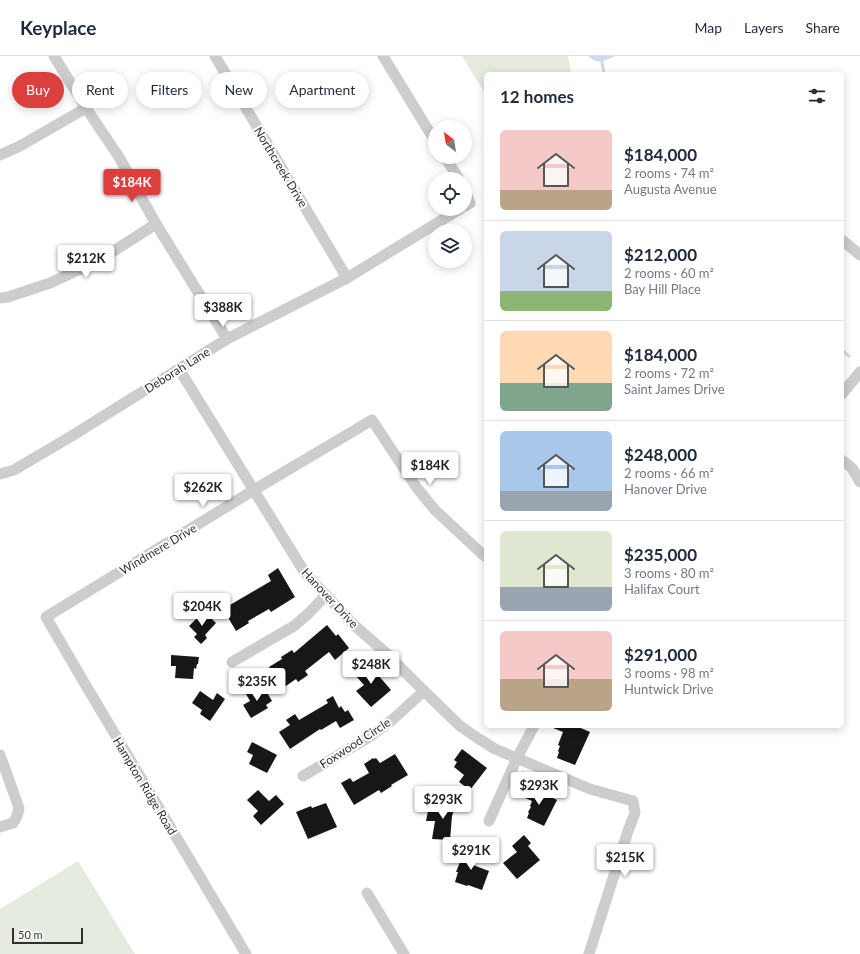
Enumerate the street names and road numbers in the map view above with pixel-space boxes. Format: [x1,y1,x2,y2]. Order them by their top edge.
street label: Northcreek Drive [251,124,311,210]
street label: Deborah Lane [142,344,212,396]
street label: Windmere Drive [117,520,199,578]
street label: Hanover Drive [298,565,362,631]
street label: Foxwood Circle [317,715,393,771]
street label: Hampton Ridge Road [110,734,180,838]

